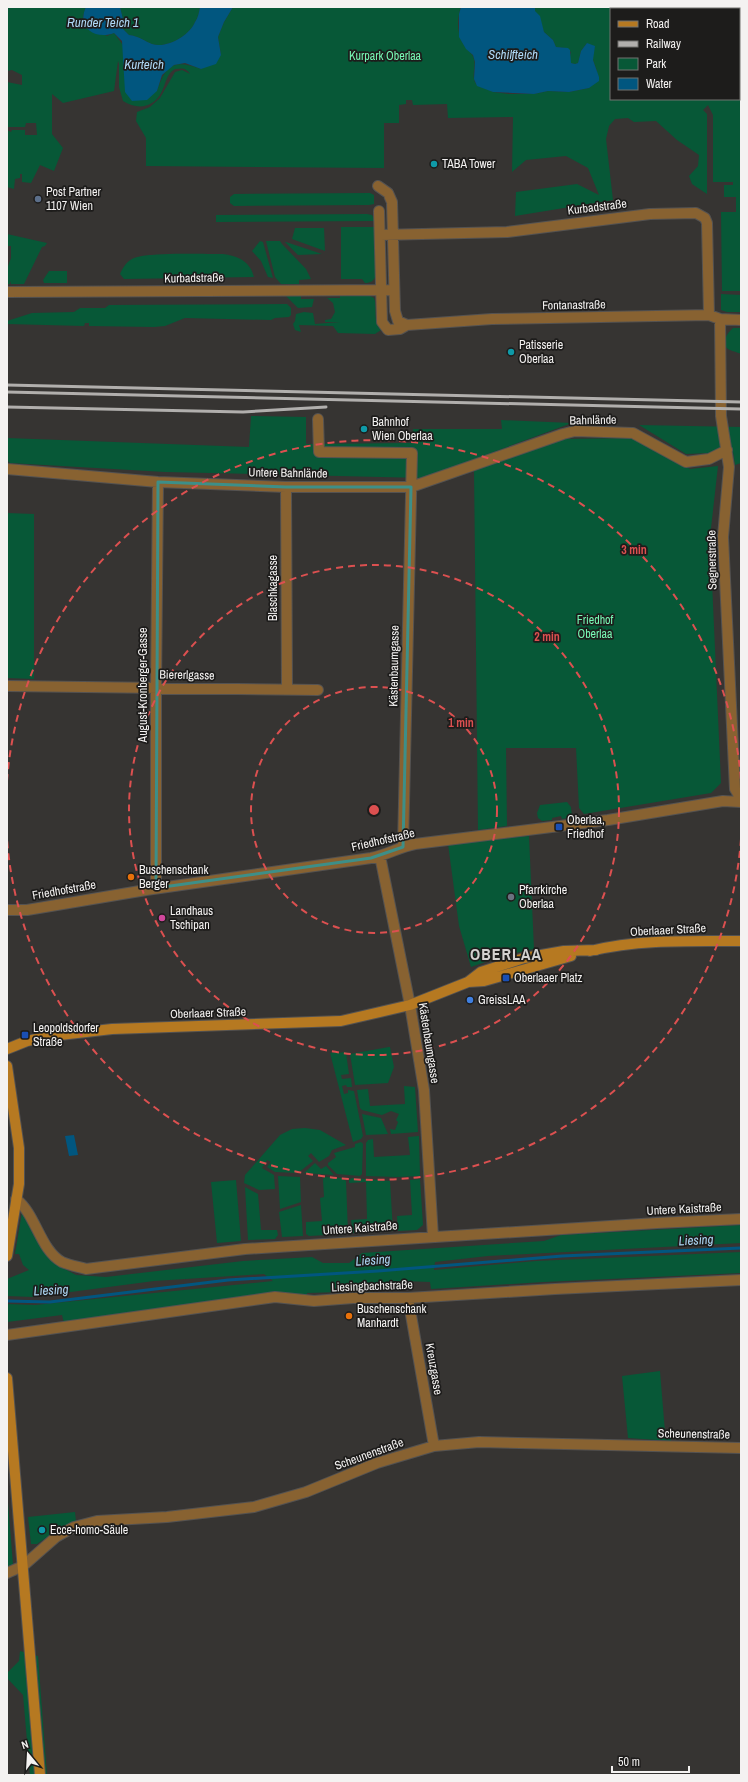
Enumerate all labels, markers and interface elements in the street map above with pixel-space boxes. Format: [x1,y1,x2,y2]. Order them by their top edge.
legend [610,8,740,100]
water label: Runder Teich 1 [67,14,139,31]
text: Road [646,16,670,32]
text: Railway [646,36,681,52]
water label: Schilfteich [488,46,538,63]
park label: Kurpark Oberlaa [349,48,422,64]
water label: Kurteich [124,56,164,73]
text: Park [646,56,666,72]
text: Water [646,76,673,92]
place label: TABA Tower [442,156,496,172]
marker: TABA Tower [429,159,439,169]
place label: Post Partner 1107 Wien [46,184,101,214]
marker: Post Partner 1107 Wien [33,194,43,204]
street label: Kurbadstraße [566,195,628,219]
street label: Kurbadstraße [164,269,224,287]
street label: Fontanastraße [542,296,606,314]
place label: Patisserie Oberlaa [519,337,563,367]
marker: Patisserie Oberlaa [506,347,516,357]
street label: Bahnlände [569,412,617,428]
place label: Bahnhof Wien Oberlaa [372,414,433,444]
marker: Bahnhof Wien Oberlaa [359,424,369,434]
street label: Untere Bahnlände [248,464,328,482]
street label: Segnerstraße [703,530,721,590]
text: 3 min [621,542,647,558]
street label: Blaschkagasse [265,555,281,621]
park label: Friedhof Oberlaa [577,612,614,642]
street label: Kästenbaumgasse [385,625,403,707]
street label: August-Kronberger-Gasse [135,628,151,743]
text: 2 min [534,629,560,645]
street label: Biererlgasse [159,667,215,683]
text: 1 min [448,715,474,731]
centre of rings [367,803,381,817]
place label: Oberlaa, Friedhof [567,812,605,842]
marker: Oberlaa, Friedhof [554,822,564,832]
street label: Friedhofstraße [350,825,416,855]
place label: Buschenschank Berger [139,862,209,892]
marker: Buschenschank Berger [126,872,136,882]
street label: Friedhofstraße [31,877,97,903]
place label: Pfarrkirche Oberlaa [519,882,567,912]
marker: Pfarrkirche Oberlaa [506,892,516,902]
place label: Landhaus Tschipan [170,903,213,933]
marker: Landhaus Tschipan [157,913,167,923]
street label: Oberlaaer Straße [630,920,706,940]
district label: OBERLAA [470,943,542,965]
place label: Oberlaaer Platz [514,970,582,986]
marker: Oberlaaer Platz [501,973,511,983]
place label: GreissLAA [478,992,526,1008]
marker: GreissLAA [465,995,475,1005]
street label: Kästenbaumgasse [415,1001,443,1085]
street label: Oberlaaer Straße [170,1004,246,1022]
place label: Leopoldsdorfer Straße [33,1020,99,1050]
marker: Leopoldsdorfer Straße [20,1030,30,1040]
street label: Untere Kaistraße [646,1199,722,1219]
street label: Untere Kaistraße [322,1217,398,1239]
water label: Liesing [678,1231,714,1249]
water label: Liesing [355,1250,391,1270]
street label: Liesingbachstraße [331,1277,413,1295]
water label: Liesing [33,1281,69,1299]
place label: Buschenschank Manhardt [357,1301,427,1331]
marker: Buschenschank Manhardt [344,1311,354,1321]
street label: Kreuzgasse [422,1342,446,1396]
street label: Scheunenstraße [658,1425,730,1443]
street label: Scheunenstraße [332,1434,406,1474]
place label: Ecce-homo-Säule [50,1522,128,1538]
marker: Ecce-homo-Säule [37,1525,47,1535]
north arrow [8,1734,48,1774]
text: N [20,1737,30,1752]
scale bar [612,1748,689,1774]
text: 50 m [618,1754,640,1770]

